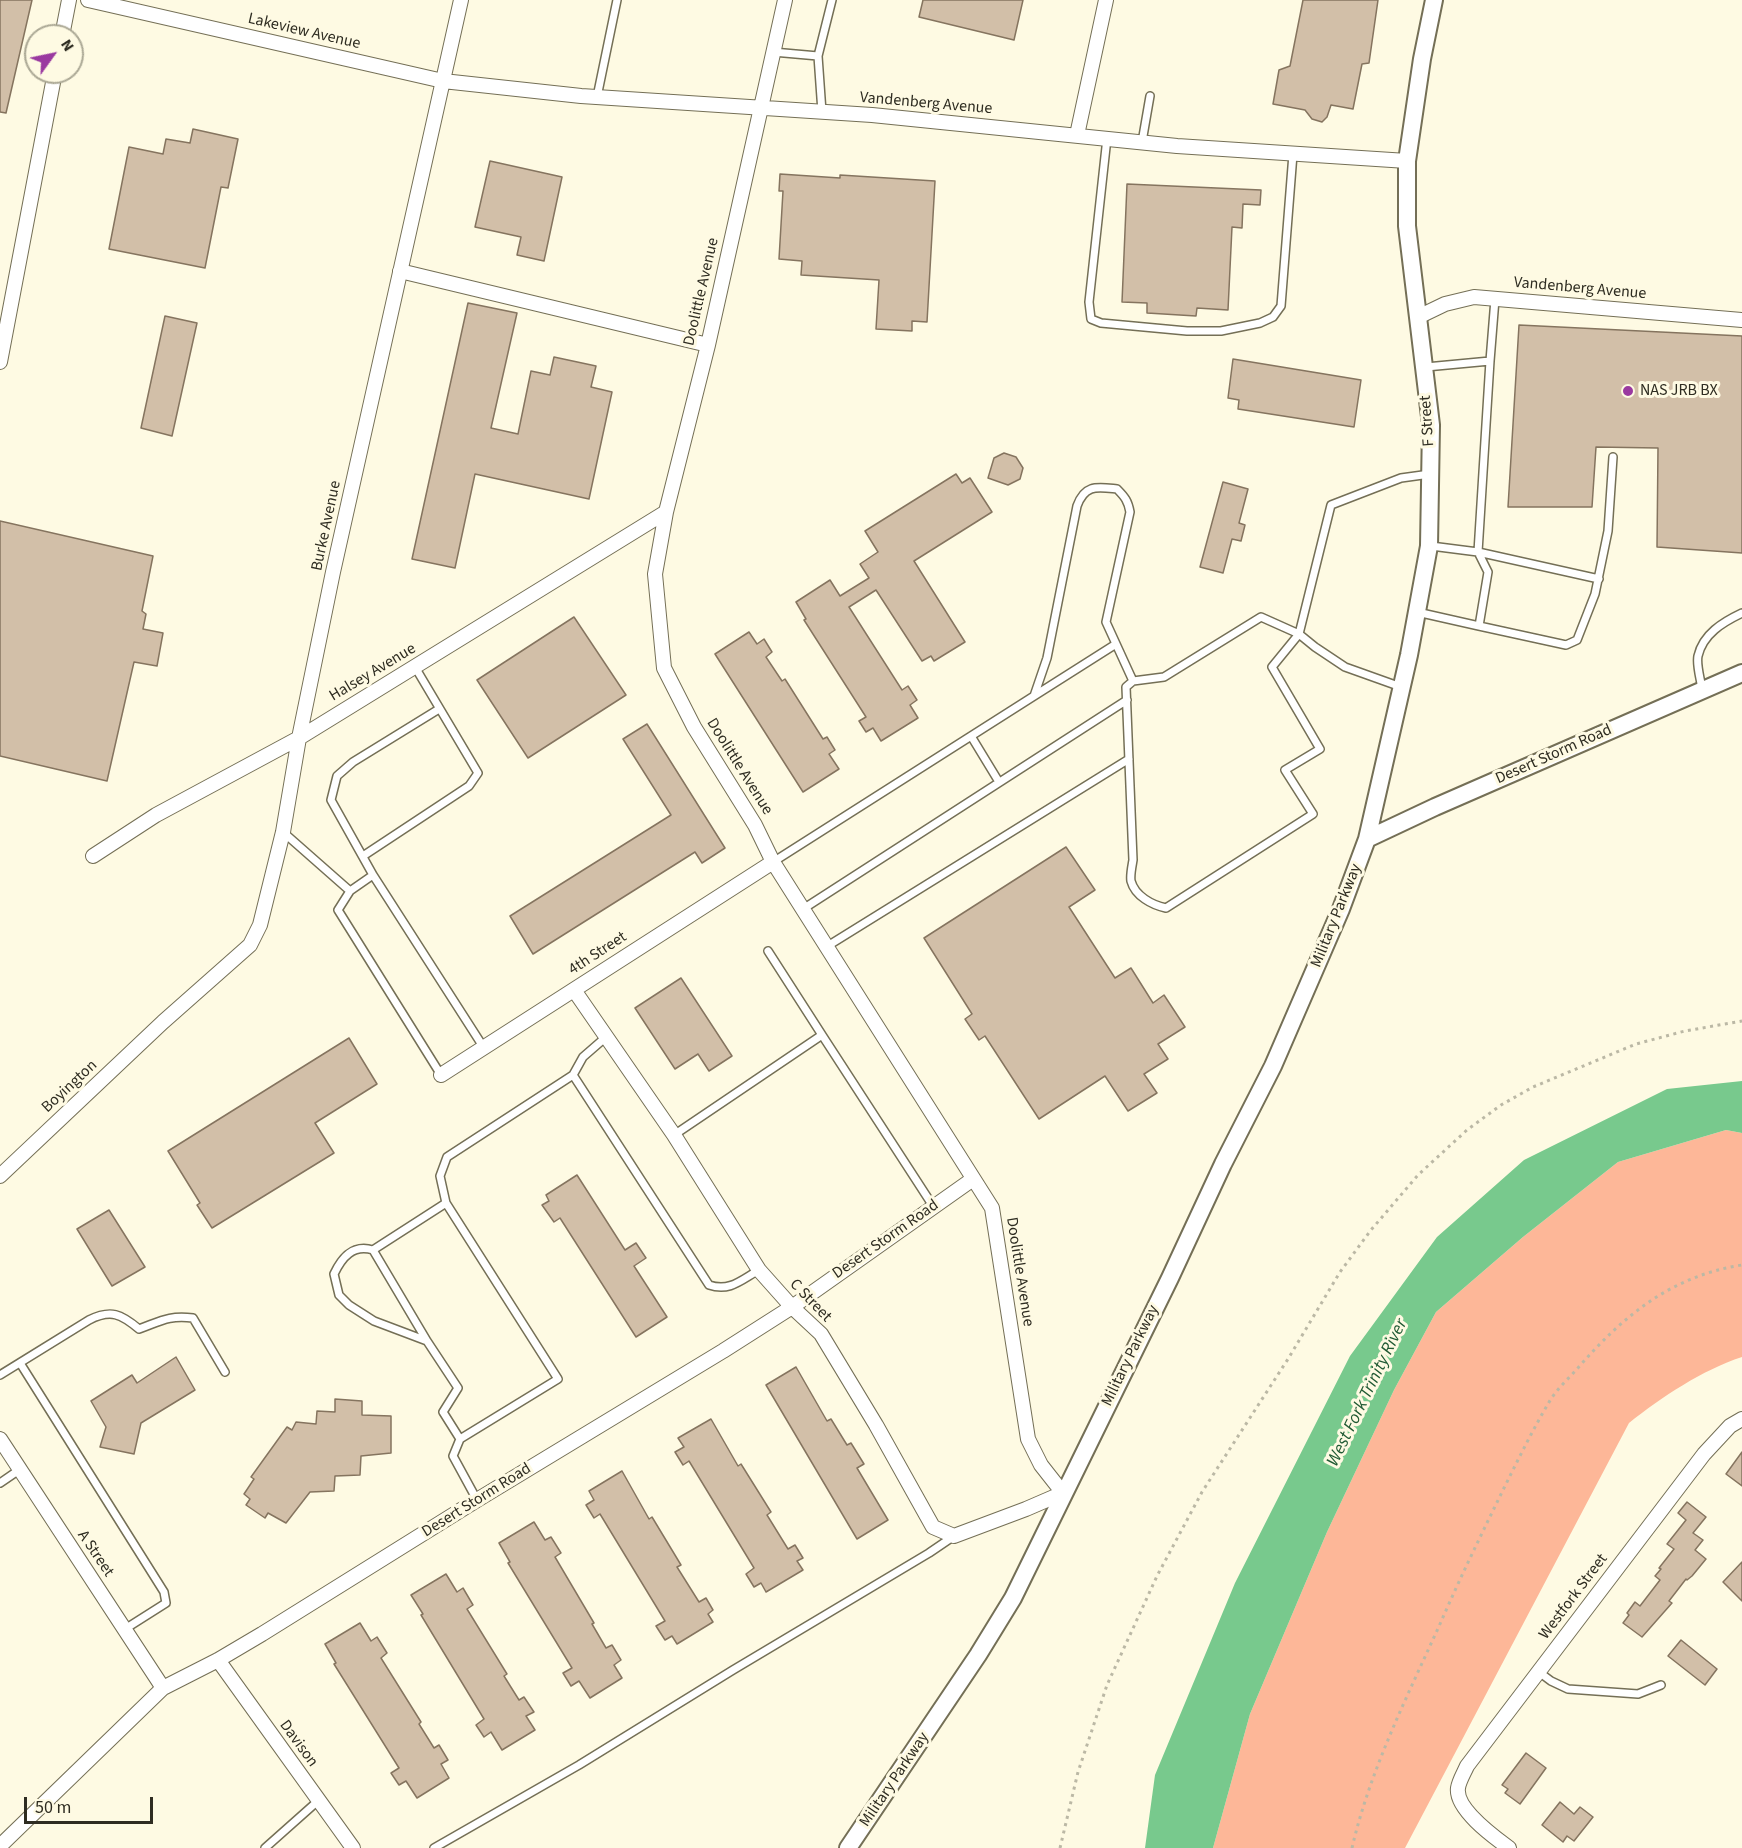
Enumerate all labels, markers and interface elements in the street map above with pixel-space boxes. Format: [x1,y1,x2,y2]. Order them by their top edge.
street label: Lakeview Avenue [246,10,362,54]
north arrow [24,24,84,84]
text: N [55,35,80,56]
street label: Vandenberg Avenue [859,89,993,119]
street label: Doolittle Avenue [680,236,724,348]
street label: Vandenberg Avenue [1513,274,1647,304]
place label: NAS JRB BX [1640,381,1718,401]
marker: NAS JRB BX [1621,384,1635,398]
street label: F Street [1417,395,1439,447]
street label: Burke Avenue [308,479,346,573]
street label: Halsey Avenue [326,640,420,706]
street label: Doolittle Avenue [702,715,776,819]
street label: Desert Storm Road [1493,721,1615,789]
street label: Military Parkway [1307,861,1367,971]
street label: 4th Street [565,928,631,980]
street label: Boyington [38,1056,102,1118]
street label: Desert Storm Road [829,1196,943,1284]
street label: Doolittle Avenue [1001,1216,1037,1328]
street label: C Street [785,1275,835,1327]
street label: Military Parkway [1098,1302,1164,1410]
water label: West Fork Trinity River [1323,1316,1413,1470]
street label: Desert Storm Road [419,1460,535,1542]
street label: A Street [73,1527,117,1581]
street label: Westfork Street [1536,1550,1612,1644]
street label: Davison [275,1717,321,1771]
street label: Military Parkway [856,1729,934,1831]
scale bar [27,1785,156,1823]
text: 50 m [35,1795,71,1820]

